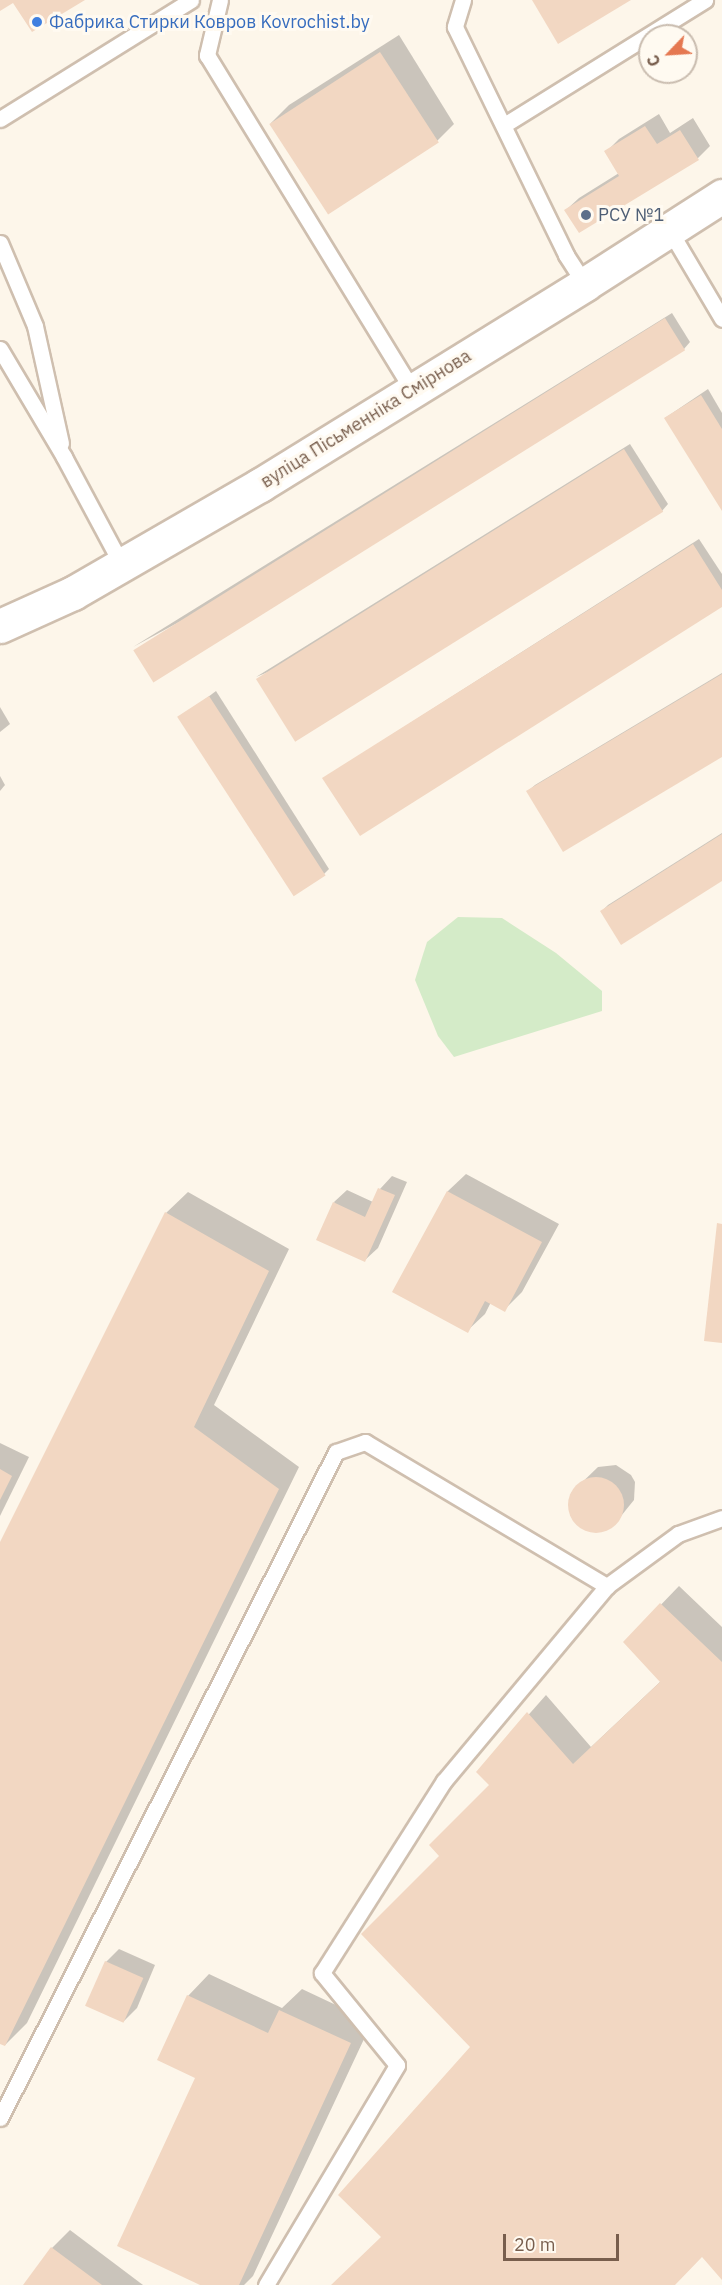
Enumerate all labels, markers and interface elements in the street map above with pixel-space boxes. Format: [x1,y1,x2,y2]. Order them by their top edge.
place label: Фабрика Стирки Ковров Kovrochist.by [49,11,370,33]
marker: Фабрика Стирки Ковров Kovrochist.by [30,15,44,29]
north arrow [638,24,698,84]
text: С [642,52,665,70]
place label: РСУ №1 [598,204,664,226]
marker: РСУ №1 [579,208,593,222]
street label: вуліца Пісьменніка Смірнова [257,345,475,493]
scale bar [506,2222,622,2260]
text: 20 m [514,2233,556,2256]

